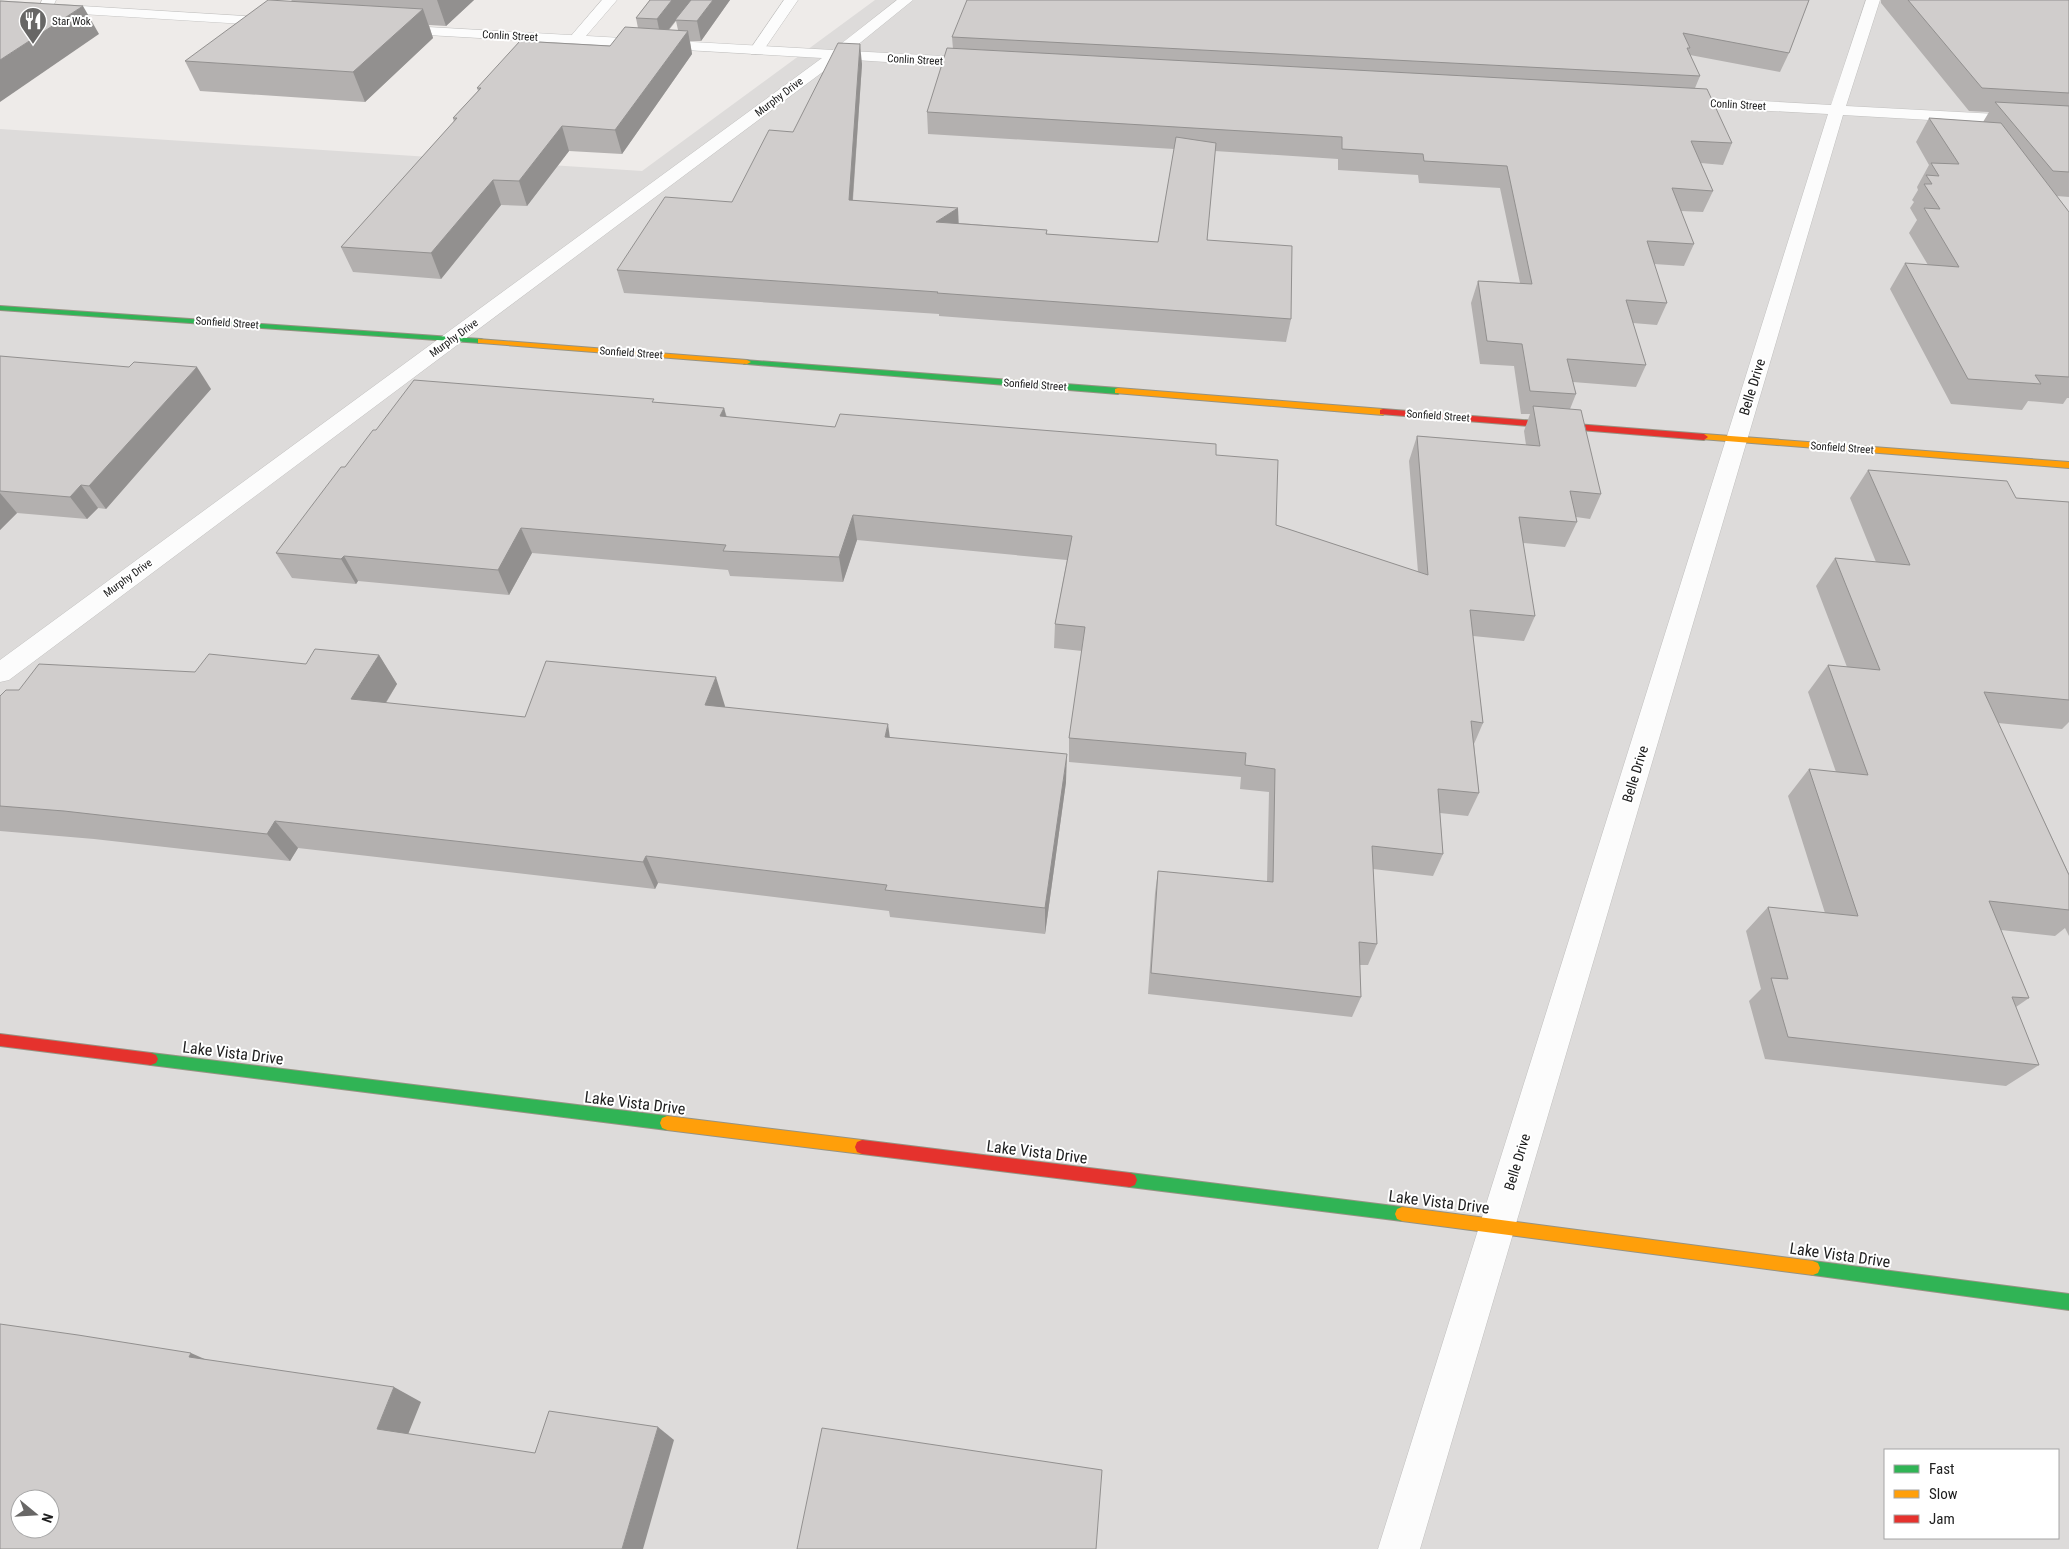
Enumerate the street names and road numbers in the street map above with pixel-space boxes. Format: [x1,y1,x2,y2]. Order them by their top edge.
street label: Conlin Street [482,28,538,44]
street label: Conlin Street [887,52,943,68]
street label: Murphy Drive [752,75,806,119]
street label: Conlin Street [1710,97,1766,113]
street label: Sonfield Street [195,314,259,332]
street label: Murphy Drive [427,316,481,360]
street label: Sonfield Street [599,344,663,362]
street label: Belle Drive [1736,356,1768,417]
street label: Sonfield Street [1003,376,1067,394]
street label: Sonfield Street [1406,407,1470,425]
street label: Sonfield Street [1810,439,1874,457]
street label: Murphy Drive [101,556,155,600]
street label: Belle Drive [1619,743,1651,804]
street label: Lake Vista Drive [182,1037,284,1069]
street label: Lake Vista Drive [584,1087,686,1119]
street label: Belle Drive [1501,1131,1533,1192]
street label: Lake Vista Drive [986,1136,1088,1168]
street label: Lake Vista Drive [1388,1186,1490,1218]
street label: Lake Vista Drive [1788,1239,1892,1271]

